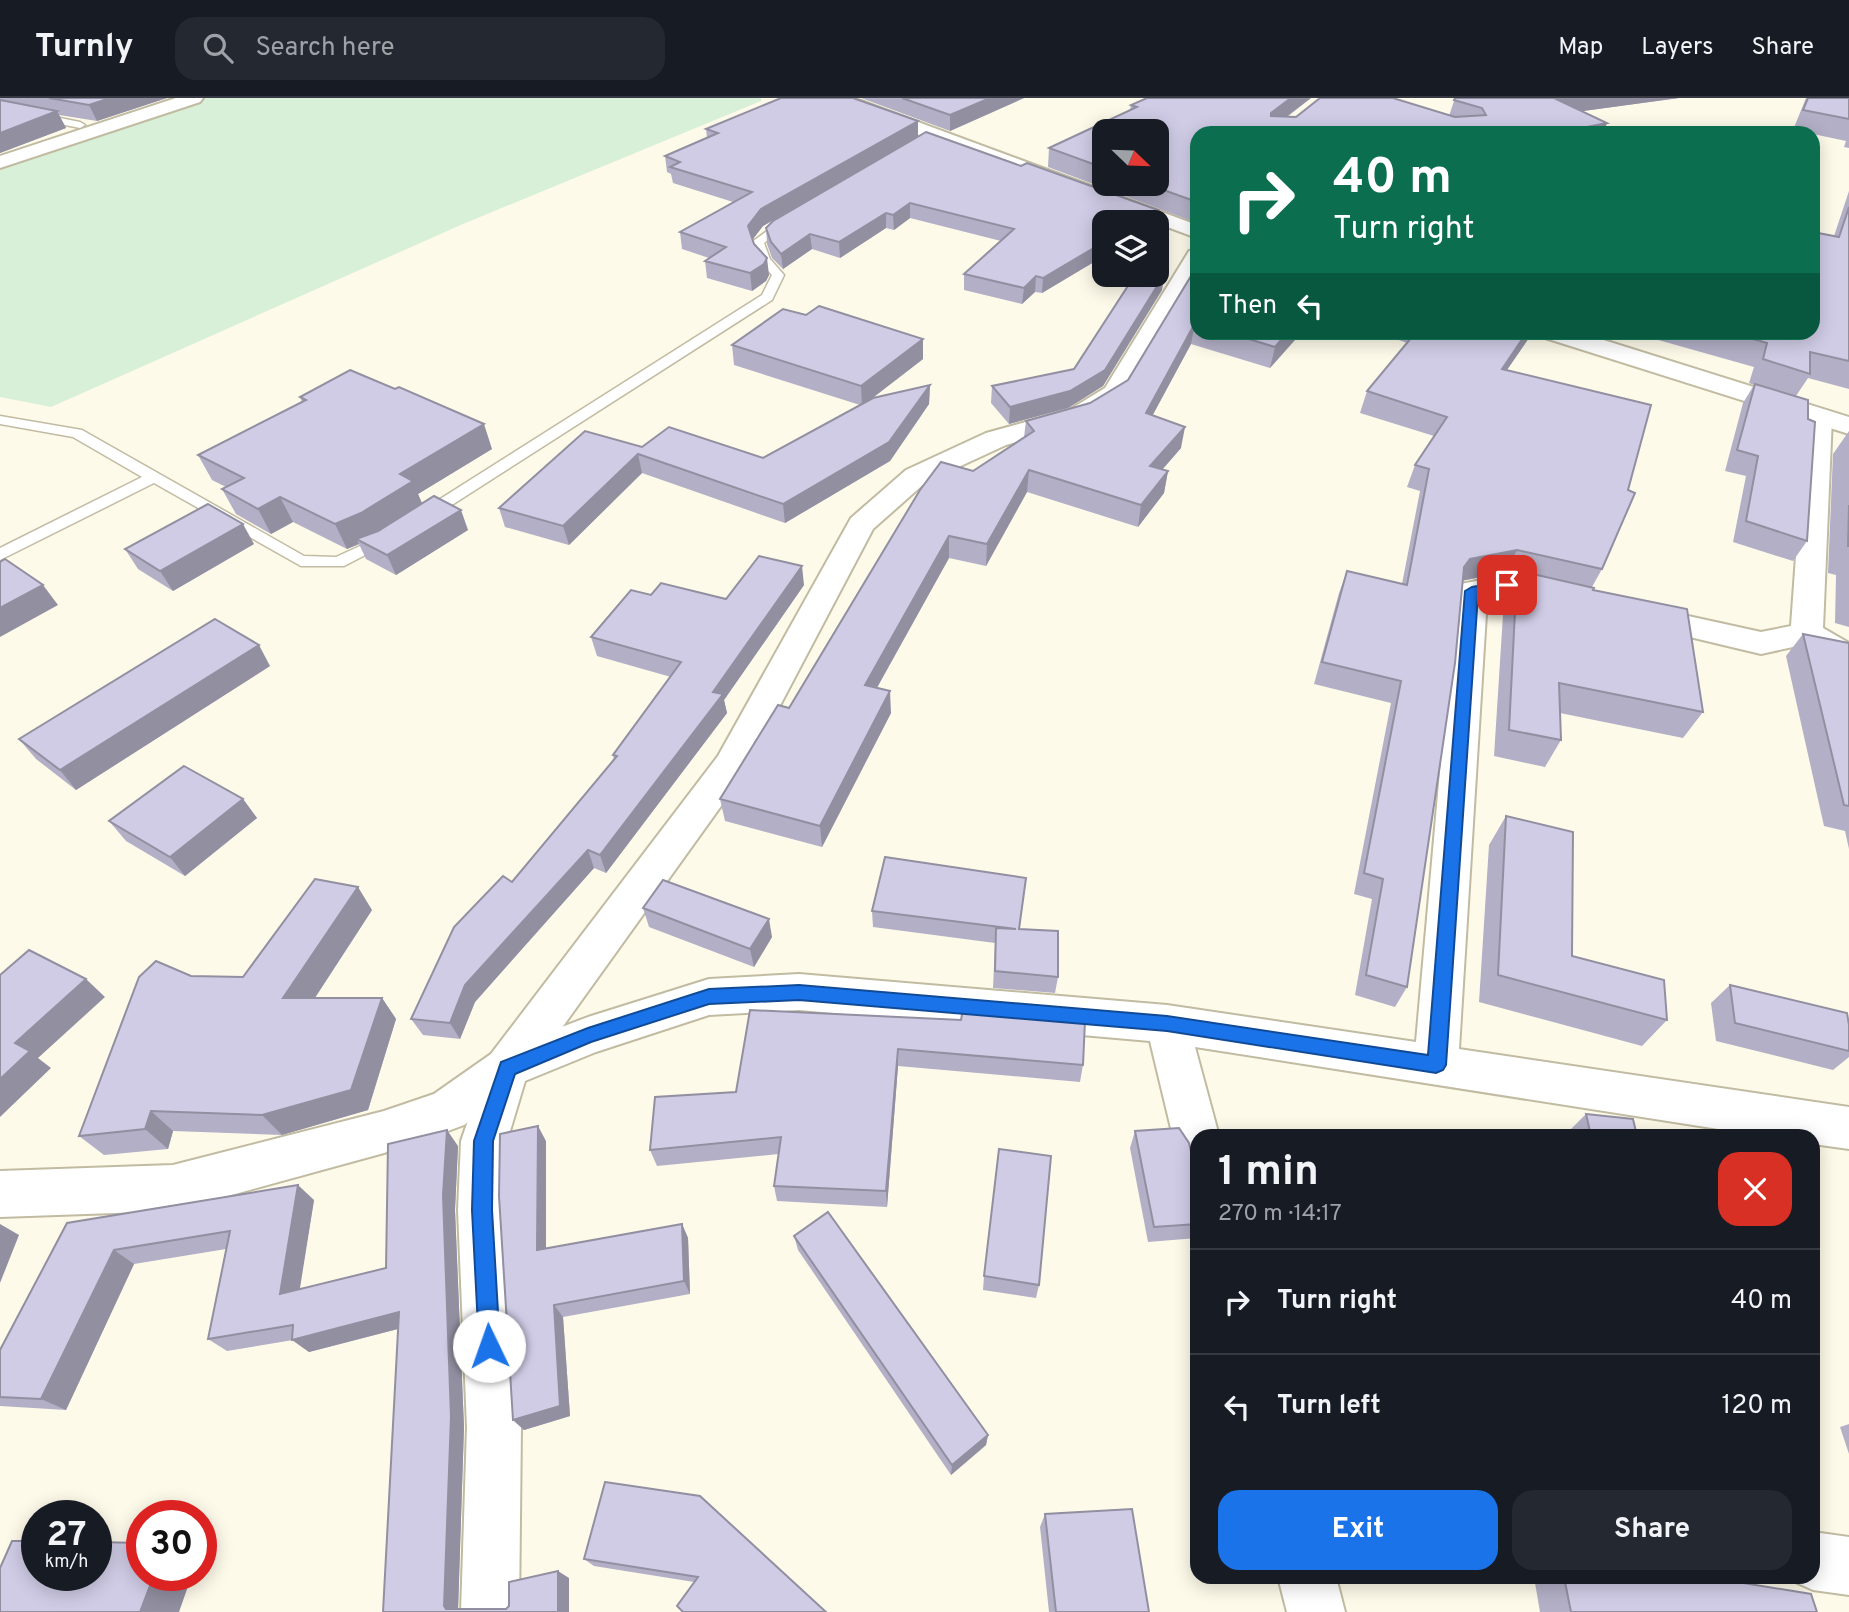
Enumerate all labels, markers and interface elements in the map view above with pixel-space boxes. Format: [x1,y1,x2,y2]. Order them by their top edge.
search box [175,17,665,80]
text: Turnly [35,27,133,69]
icon: search [199,29,237,67]
text: Search here [255,32,394,65]
text: Map [1558,33,1603,63]
text: Layers [1641,33,1713,63]
text: Share [1751,33,1814,63]
north arrow [1092,119,1169,196]
map controls [1092,119,1169,287]
text: 40 m [1333,149,1452,211]
icon: right [1218,154,1309,245]
button: layers [1092,210,1169,287]
text: Turn right [1333,210,1475,250]
icon: left [1291,287,1329,325]
text: Then [1218,290,1277,323]
pin [1477,555,1537,615]
icon: arrive [1488,566,1526,604]
text: 1 min [1218,1147,1319,1200]
button: close [1718,1152,1792,1226]
text: 270 m · 14:17 [1218,1200,1342,1229]
icon: right [1218,1283,1256,1321]
text: Turn right [1277,1285,1397,1318]
text: 40 m [1731,1285,1792,1318]
position arrow [452,1309,526,1383]
icon: left [1218,1388,1256,1426]
text: Turn left [1277,1390,1381,1423]
text: 120 m [1722,1390,1792,1423]
button: Exit [1218,1490,1498,1570]
button: Share [1512,1490,1792,1570]
speed limit sign: 30 [126,1500,217,1591]
text: 27 [47,1514,86,1558]
text: km/h [45,1551,88,1574]

